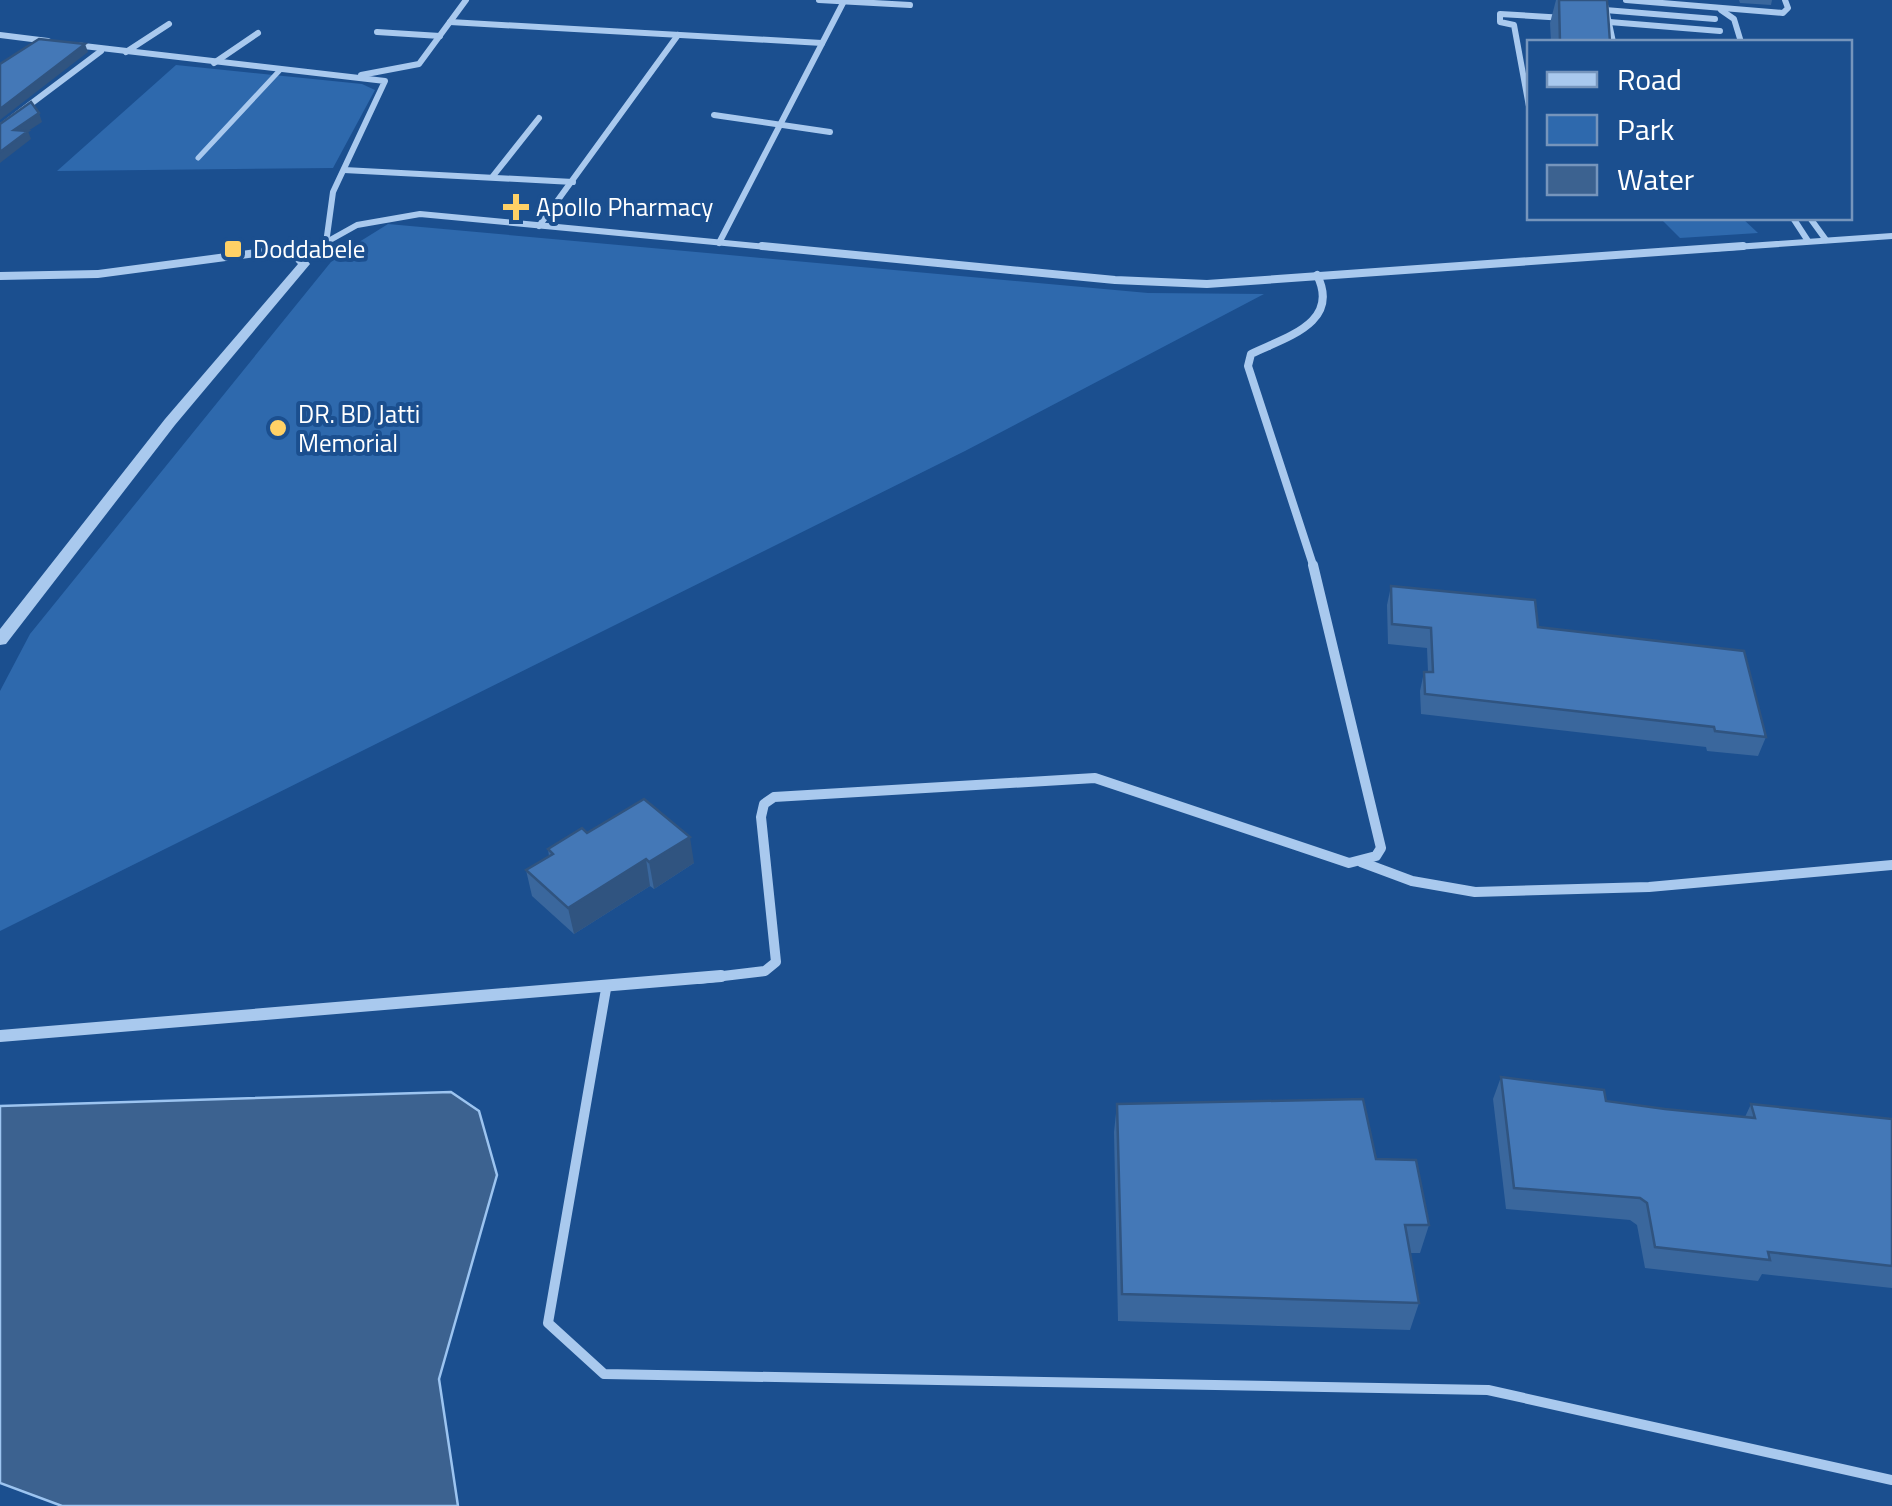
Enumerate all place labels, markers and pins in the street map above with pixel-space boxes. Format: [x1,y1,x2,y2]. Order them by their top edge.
place label: Apollo Pharmacy [536,188,713,226]
marker: Apollo Pharmacy [505,196,527,218]
place label: Doddabele [253,230,365,268]
marker: Doddabele [222,238,244,260]
place label: DR. BD Jatti Memorial [298,395,420,462]
marker: DR. BD Jatti Memorial [267,417,289,439]

